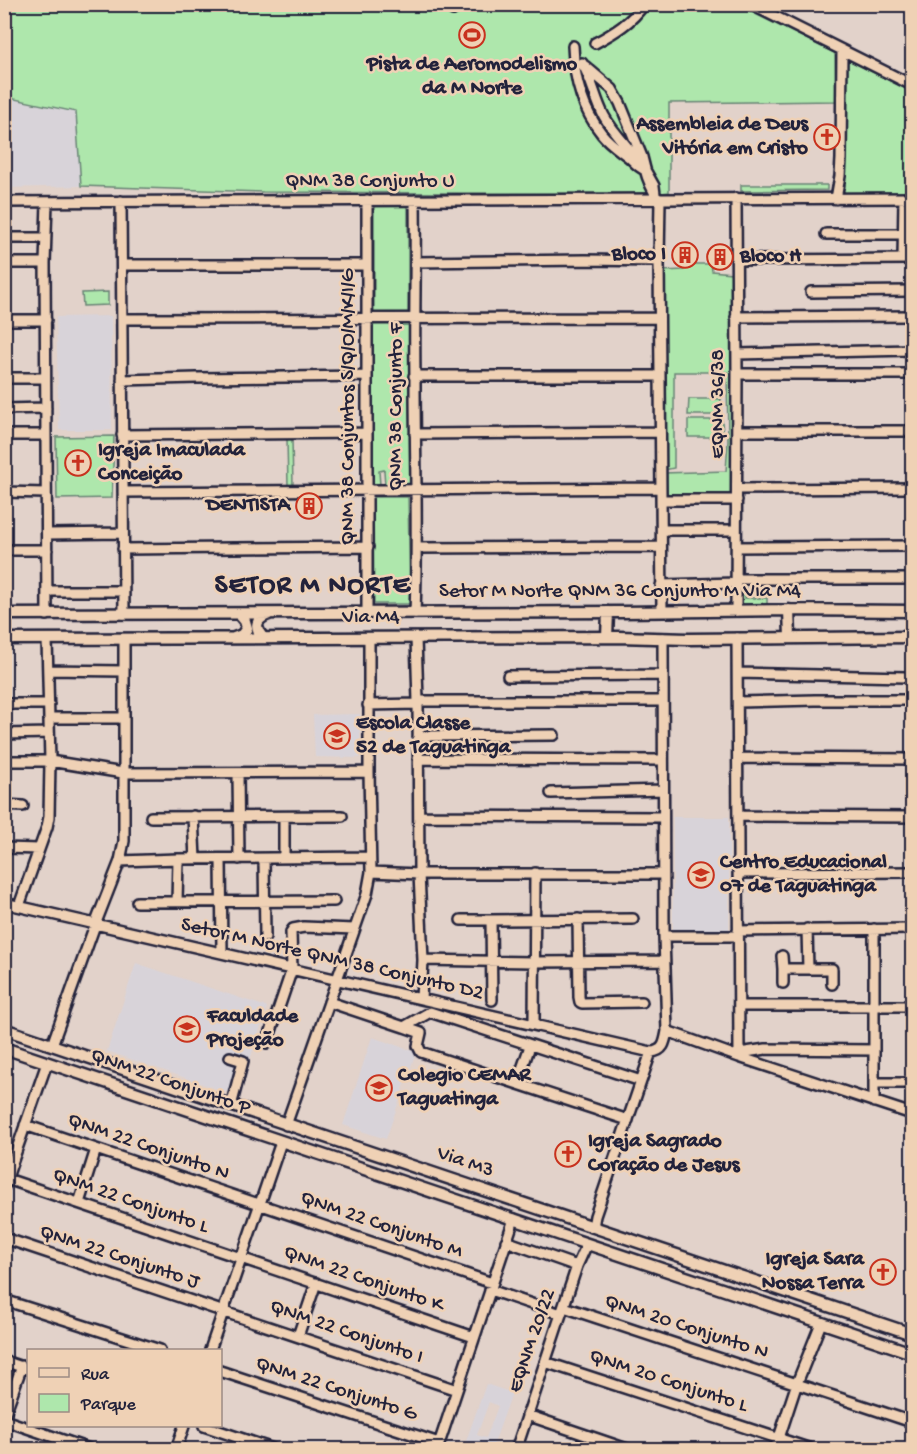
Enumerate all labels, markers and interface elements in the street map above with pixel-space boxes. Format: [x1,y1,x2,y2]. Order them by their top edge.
sports icon: Pista de Aeromodelismo da M Norte [457,20,487,50]
place label: Pista de Aeromodelismo da M Norte [366,53,577,102]
place label: Assembleia de Deus Vitória em Cristo [635,113,809,162]
church icon: Assembleia de Deus Vitória em Cristo [812,122,842,152]
street label: QNM 38 Conjunto U [285,170,455,195]
building icon: Bloco I [670,240,700,270]
building icon: Bloco H [705,242,735,272]
place label: Bloco I [611,243,666,268]
place label: Bloco H [739,245,802,270]
street label: QNM 38 Conjuntos S/Q/O/M/K/I/G [337,268,362,545]
street label: QNM 38 Conjunto F [385,322,410,491]
street label: EQNM 36/38 [707,349,732,459]
place label: Igreja Imaculada Conceição [97,439,246,488]
church icon: Igreja Imaculada Conceição [63,448,93,478]
building icon: DENTISTA [294,491,324,521]
place label: DENTISTA [204,494,292,519]
district label: SETOR M NORTE [215,571,412,603]
street label: Setor M Norte QNM 36 Conjunto M Via M4 [439,580,801,605]
street label: Via M4 [341,606,400,631]
place label: Escola Classe 52 de Taguatinga [356,712,512,761]
school or university icon: Escola Classe 52 de Taguatinga [322,721,352,751]
place label: Centro Educacional 07 de Taguatinga [719,851,887,900]
school or university icon: Centro Educacional 07 de Taguatinga [686,860,716,890]
street label: Setor M Norte QNM 38 Conjunto D2 [178,913,486,1007]
place label: Faculdade Projeção [206,1005,299,1054]
school or university icon: Faculdade Projeção [172,1014,202,1044]
street label: QNM 22 Conjunto P [87,1044,253,1122]
place label: Colegio CEMAR Taguatinga [396,1064,533,1113]
school or university icon: Colegio CEMAR Taguatinga [364,1073,394,1103]
street label: QNM 22 Conjunto N [64,1109,232,1187]
place label: Igreja Sagrado Coração de Jesus [587,1130,741,1179]
church icon: Igreja Sagrado Coração de Jesus [553,1139,583,1169]
street label: Via M3 [432,1141,497,1184]
street label: QNM 22 Conjunto L [49,1164,212,1241]
street label: QNM 22 Conjunto M [296,1186,466,1266]
street label: QNM 22 Conjunto J [36,1220,203,1296]
street label: QNM 22 Conjunto K [280,1241,448,1320]
place label: Igreja Sara Nossa Terra [762,1248,865,1297]
church icon: Igreja Sara Nossa Terra [868,1257,898,1287]
street label: EQNM 20/22 [504,1286,562,1396]
street label: QNM 20 Conjunto N [601,1290,771,1366]
street label: QNM 22 Conjunto I [266,1295,426,1371]
street label: QNM 20 Conjunto L [586,1345,752,1420]
legend [27,1349,222,1427]
street label: QNM 22 Conjunto G [252,1352,421,1428]
text: Rua [81,1365,110,1386]
text: Parque [80,1395,137,1416]

